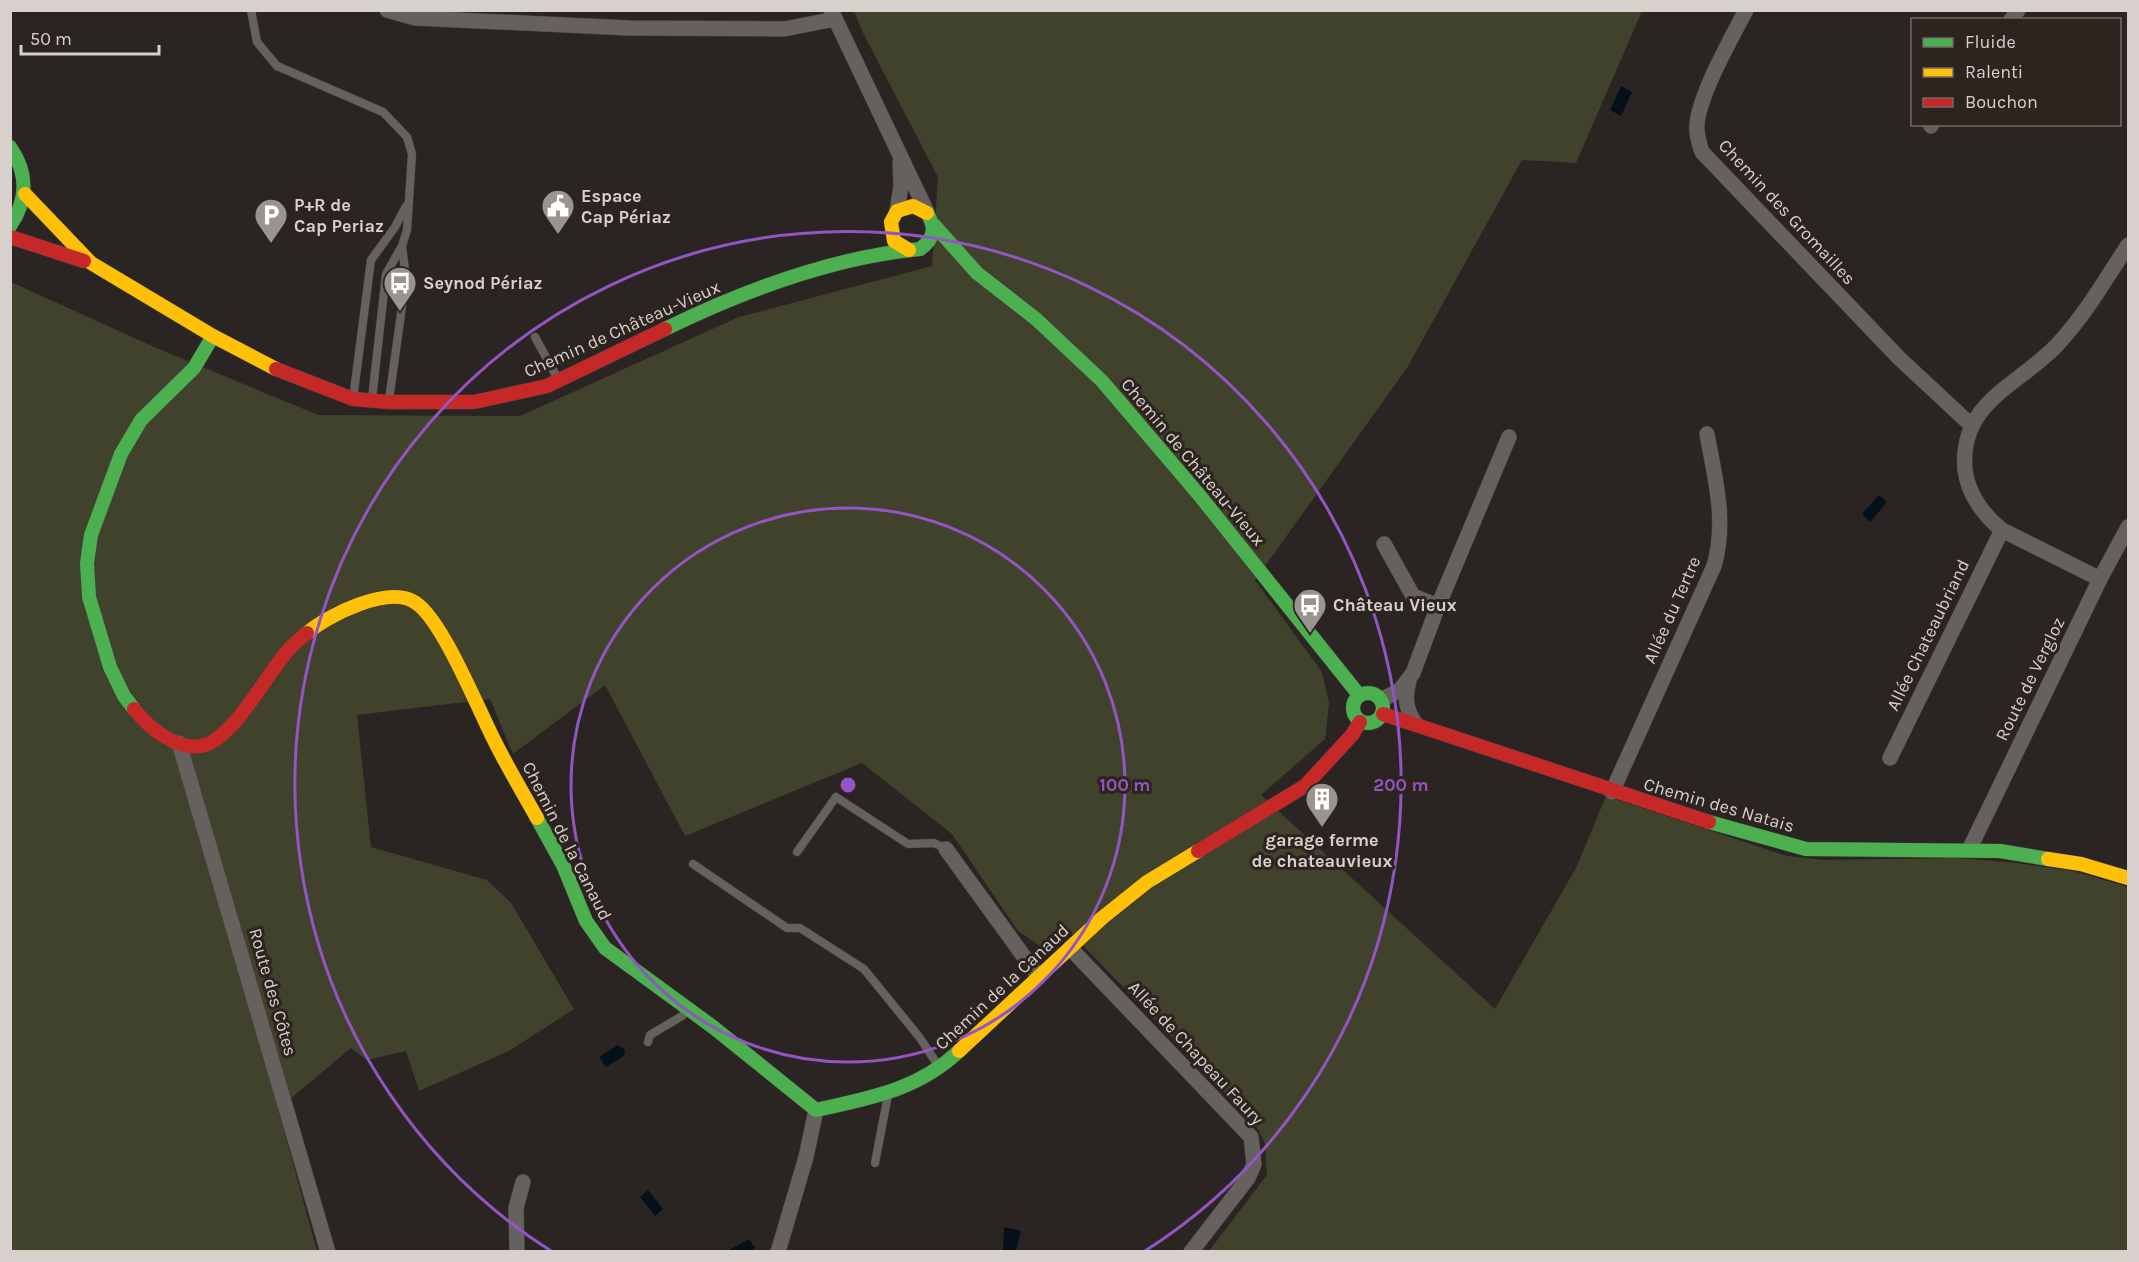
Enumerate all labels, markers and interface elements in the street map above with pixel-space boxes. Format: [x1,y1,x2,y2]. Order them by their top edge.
scale bar [21,18,159,56]
legend [1911,18,2121,126]
text: 50 m [30,28,72,50]
text: Fluide [1965,31,2016,53]
text: Ralenti [1965,61,2023,83]
text: Bouchon [1965,91,2038,113]
street label: Chemin des Gromailles [1714,135,1860,289]
place label: Espace Cap Périaz [581,185,671,228]
public building icon: Espace Cap Périaz [540,188,576,235]
place label: P+R de Cap Periaz [294,194,384,237]
parking icon: P+R de Cap Periaz [253,197,289,244]
bus stop icon: Seynod Périaz [382,265,418,312]
place label: Seynod Périaz [423,272,543,294]
street label: Chemin de Château-Vieux [521,276,723,382]
street label: Chemin de Château-Vieux [1116,374,1270,550]
street label: Allée du Tertre [1639,553,1705,667]
street label: Allée Chateaubriand [1882,556,1974,714]
bus stop icon: Château Vieux [1292,587,1328,634]
place label: Château Vieux [1333,594,1457,616]
street label: Route de Vergloz [1991,614,2069,744]
street label: Chemin de la Canaud [517,758,617,924]
street label: Chemin des Natais [1641,773,1797,837]
text: 100 m [1100,774,1150,796]
text: 200 m [1373,774,1429,796]
centre of rings [838,775,858,795]
building icon: garage ferme de chateauvieux [1304,781,1340,828]
place label: garage ferme de chateauvieux [1252,829,1392,872]
street label: Chemin de la Canaud [930,919,1074,1055]
street label: Route des Côtes [244,926,302,1058]
street label: Allée de Chapeau Faury [1124,976,1269,1130]

